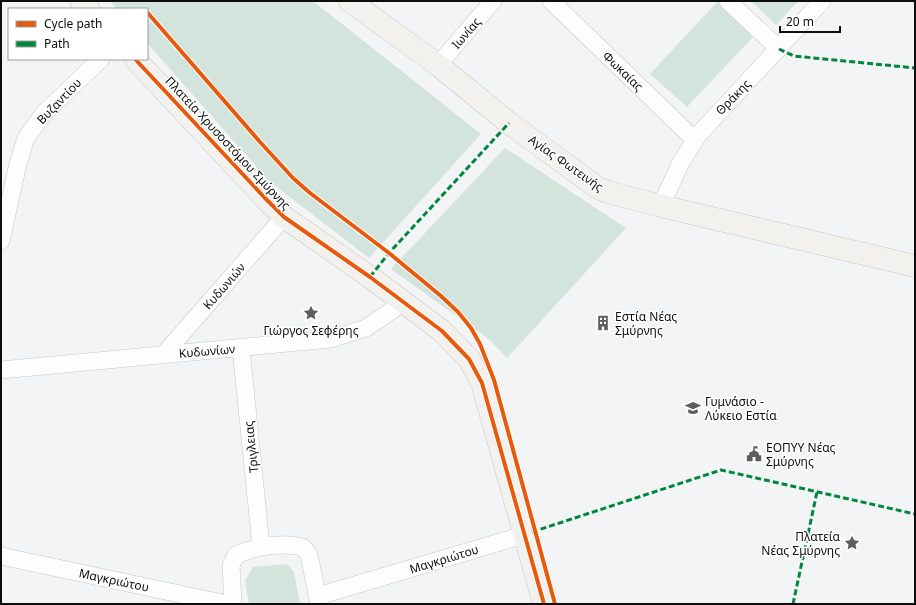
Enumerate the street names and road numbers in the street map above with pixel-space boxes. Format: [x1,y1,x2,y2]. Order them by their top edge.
street label: Ιωνίας [448,14,485,52]
street label: Φωκαίας [599,47,647,95]
street label: Πλατεία Χρυσοστόμου Σμύρνης [162,73,295,213]
street label: Βυζαντίου [33,74,85,128]
street label: Θράκης [712,75,754,119]
street label: Αγίας Φωτεινής [525,131,607,195]
street label: Κυδωνιών [199,259,249,313]
street label: Κυδωνίων [178,340,236,362]
street label: Τριγλειας [240,420,262,474]
street label: Μαγκριώτου [407,540,481,578]
street label: Μαγκριώτου [77,564,151,596]

